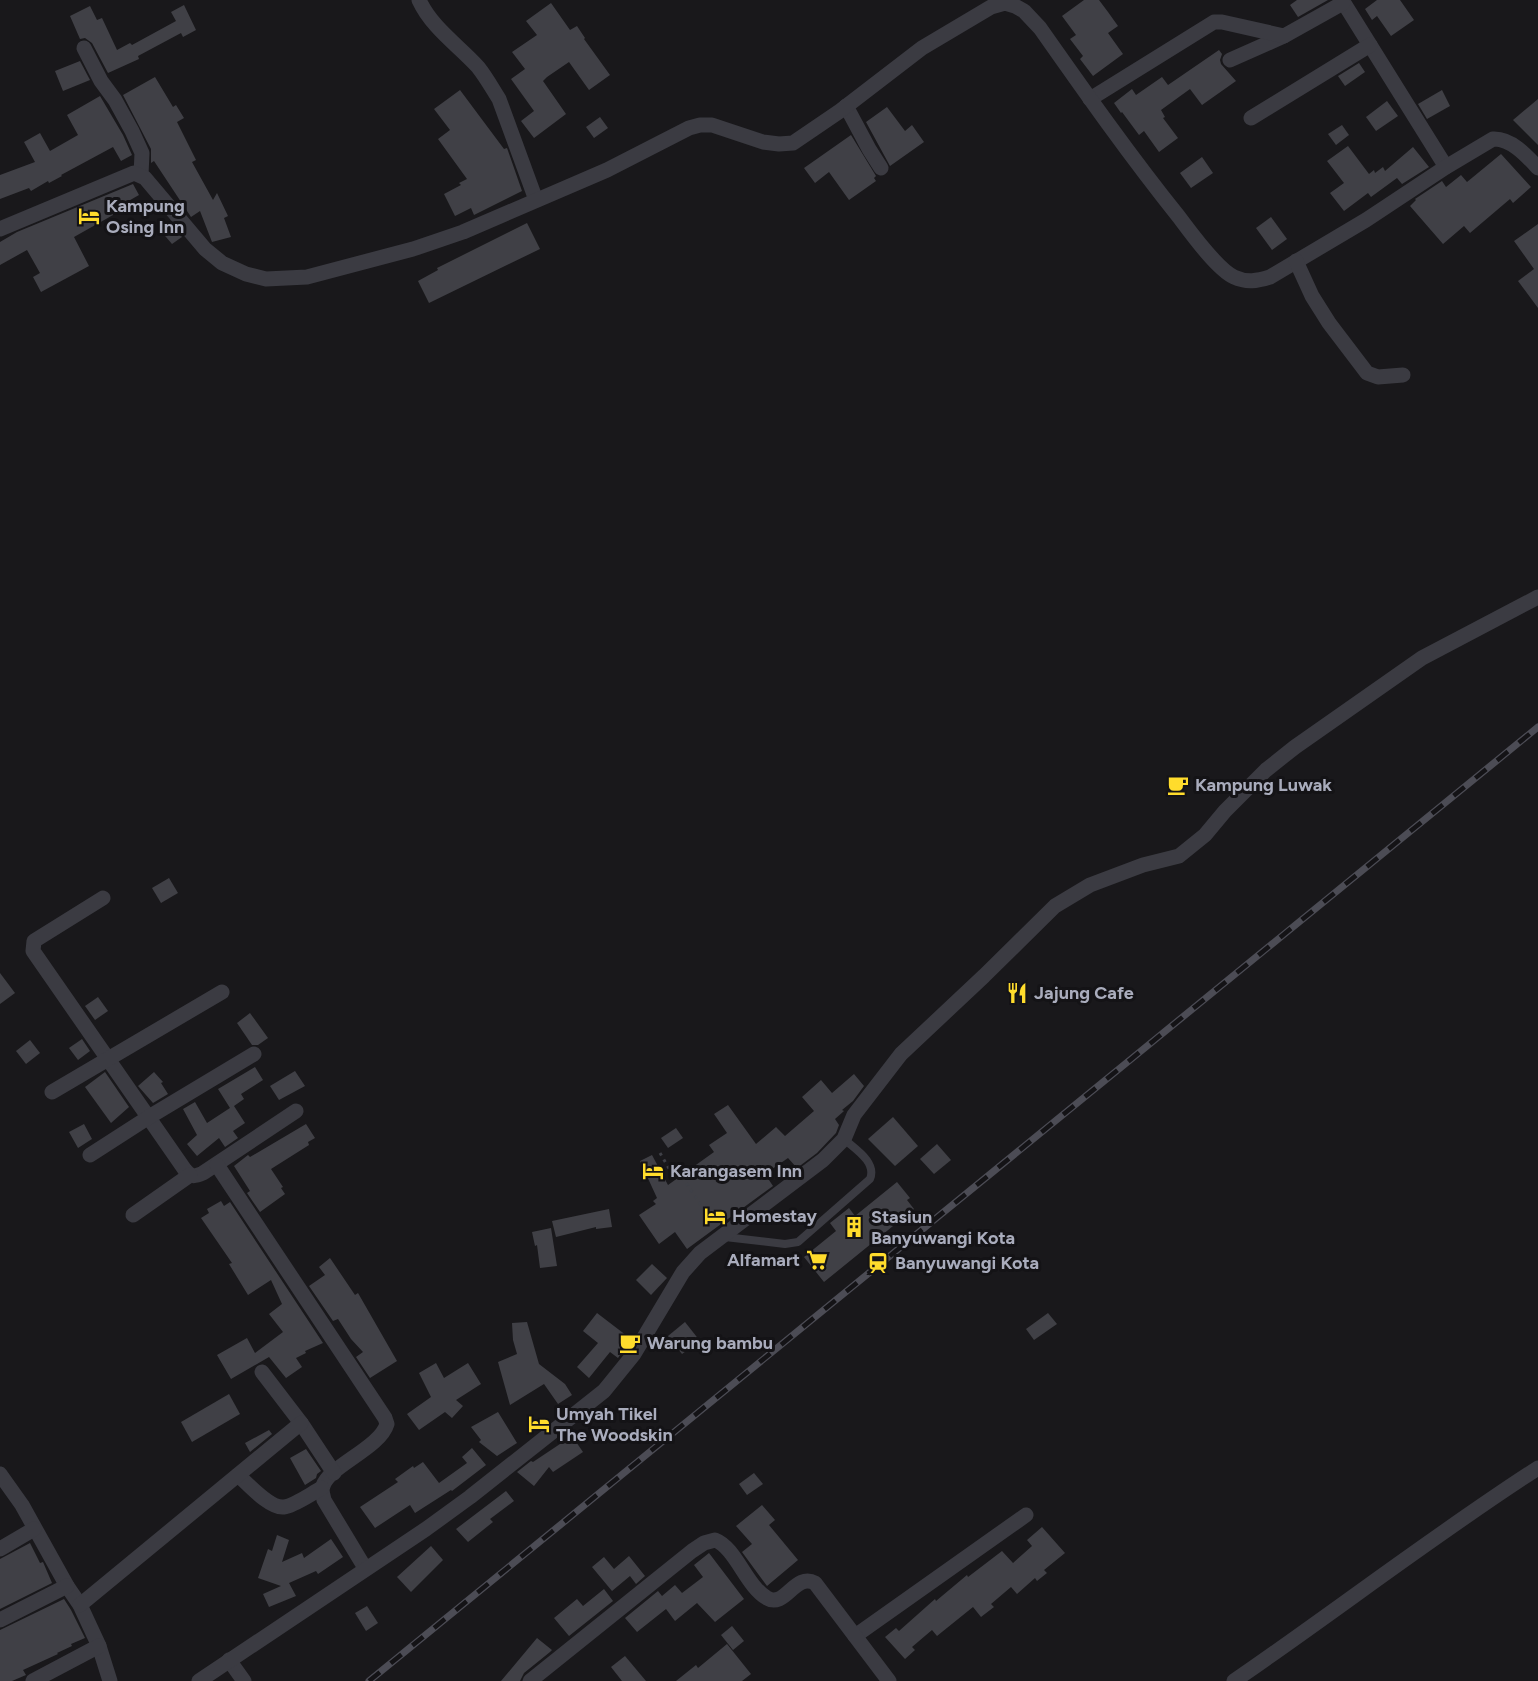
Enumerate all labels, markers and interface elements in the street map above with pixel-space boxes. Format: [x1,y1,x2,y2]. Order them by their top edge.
place label: Kampung Osing Inn [106,195,185,238]
hotel icon: Kampung Osing Inn [77,204,101,228]
cafe icon: Kampung Luwak [1166,773,1190,797]
place label: Kampung Luwak [1195,774,1332,796]
restaurant icon: Jajung Cafe [1005,981,1029,1005]
place label: Jajung Cafe [1034,982,1134,1004]
hotel icon: Karangasem Inn [641,1159,665,1183]
place label: Karangasem Inn [670,1160,802,1182]
hotel icon: Homestay [703,1204,727,1228]
place label: Homestay [732,1205,817,1227]
place label: Stasiun Banyuwangi Kota [871,1206,1015,1249]
building icon: Stasiun Banyuwangi Kota [842,1215,866,1239]
supermarket icon: Alfamart [805,1248,829,1272]
place label: Alfamart [727,1249,800,1271]
station icon: Banyuwangi Kota [866,1251,890,1275]
place label: Banyuwangi Kota [895,1252,1039,1274]
cafe icon: Warung bambu [618,1331,642,1355]
place label: Warung bambu [647,1332,773,1354]
place label: Umyah Tikel The Woodskin [556,1403,673,1446]
hotel icon: Umyah Tikel The Woodskin [527,1412,551,1436]

